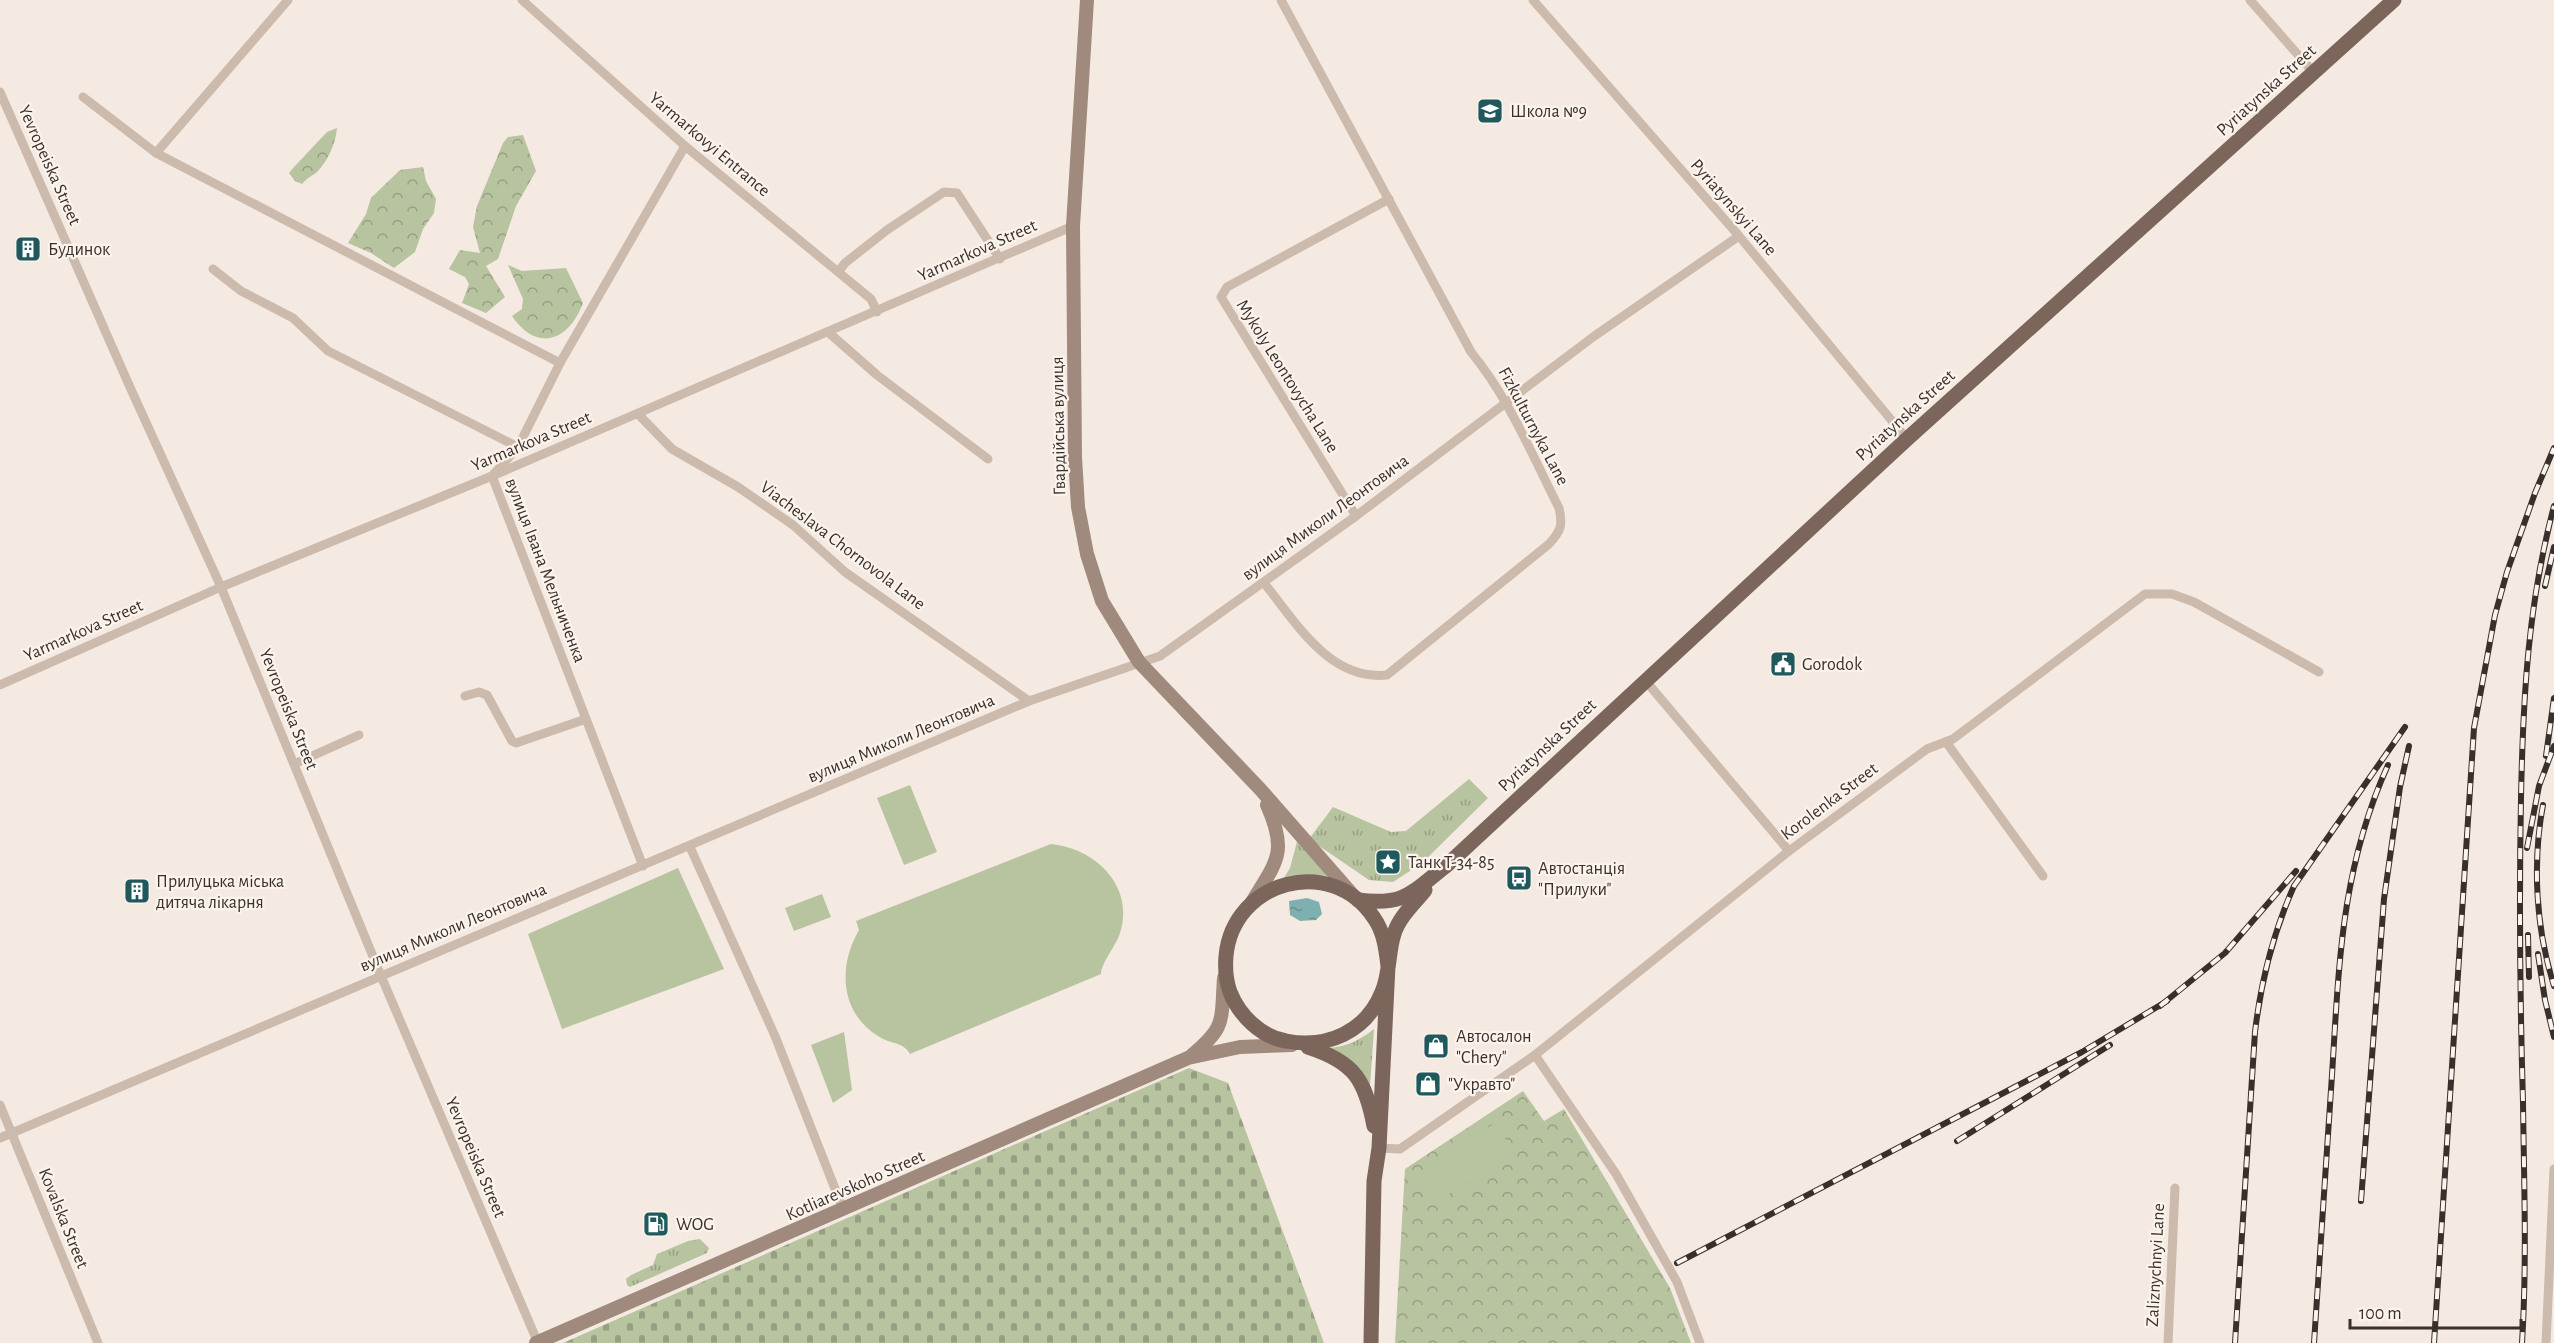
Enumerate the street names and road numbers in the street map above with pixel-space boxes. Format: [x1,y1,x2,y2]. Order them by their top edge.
street label: Pyriatynska Street [2214,42,2320,140]
street label: Yarmarkovyi Entrance [645,89,773,200]
street label: Yevropeiska Street [15,103,84,228]
street label: Pyriatynskyi Lane [1687,156,1780,259]
street label: Yarmarkova Street [915,217,1040,285]
street label: Mykoly Leontovycha Lane [1233,297,1342,456]
street label: Гвардійська вулиця [1049,356,1069,496]
street label: Fizkulturnyka Lane [1494,364,1572,489]
street label: Pyriatynska Street [1853,367,1959,465]
street label: Yarmarkova Street [469,408,594,475]
street label: вулиця Миколи Леонтовича [1239,451,1412,584]
street label: вулиця Івана Мельниченка [502,476,589,665]
street label: Viacheslava Chornovola Lane [757,478,928,614]
street label: Yarmarkova Street [21,597,146,665]
street label: Yevropeiska Street [256,646,321,773]
street label: вулиця Миколи Леонтовича [805,691,997,786]
street label: Pyriatynska Street [1495,696,1600,795]
street label: Korolenka Street [1778,759,1882,844]
street label: вулиця Миколи Леонтовича [357,880,549,975]
street label: Yevropeiska Street [442,1095,509,1220]
street label: Kotliarevskoho Street [783,1147,928,1225]
street label: Kovalska Street [35,1166,91,1271]
street label: Zaliznychnyi Lane [2144,1203,2168,1327]

